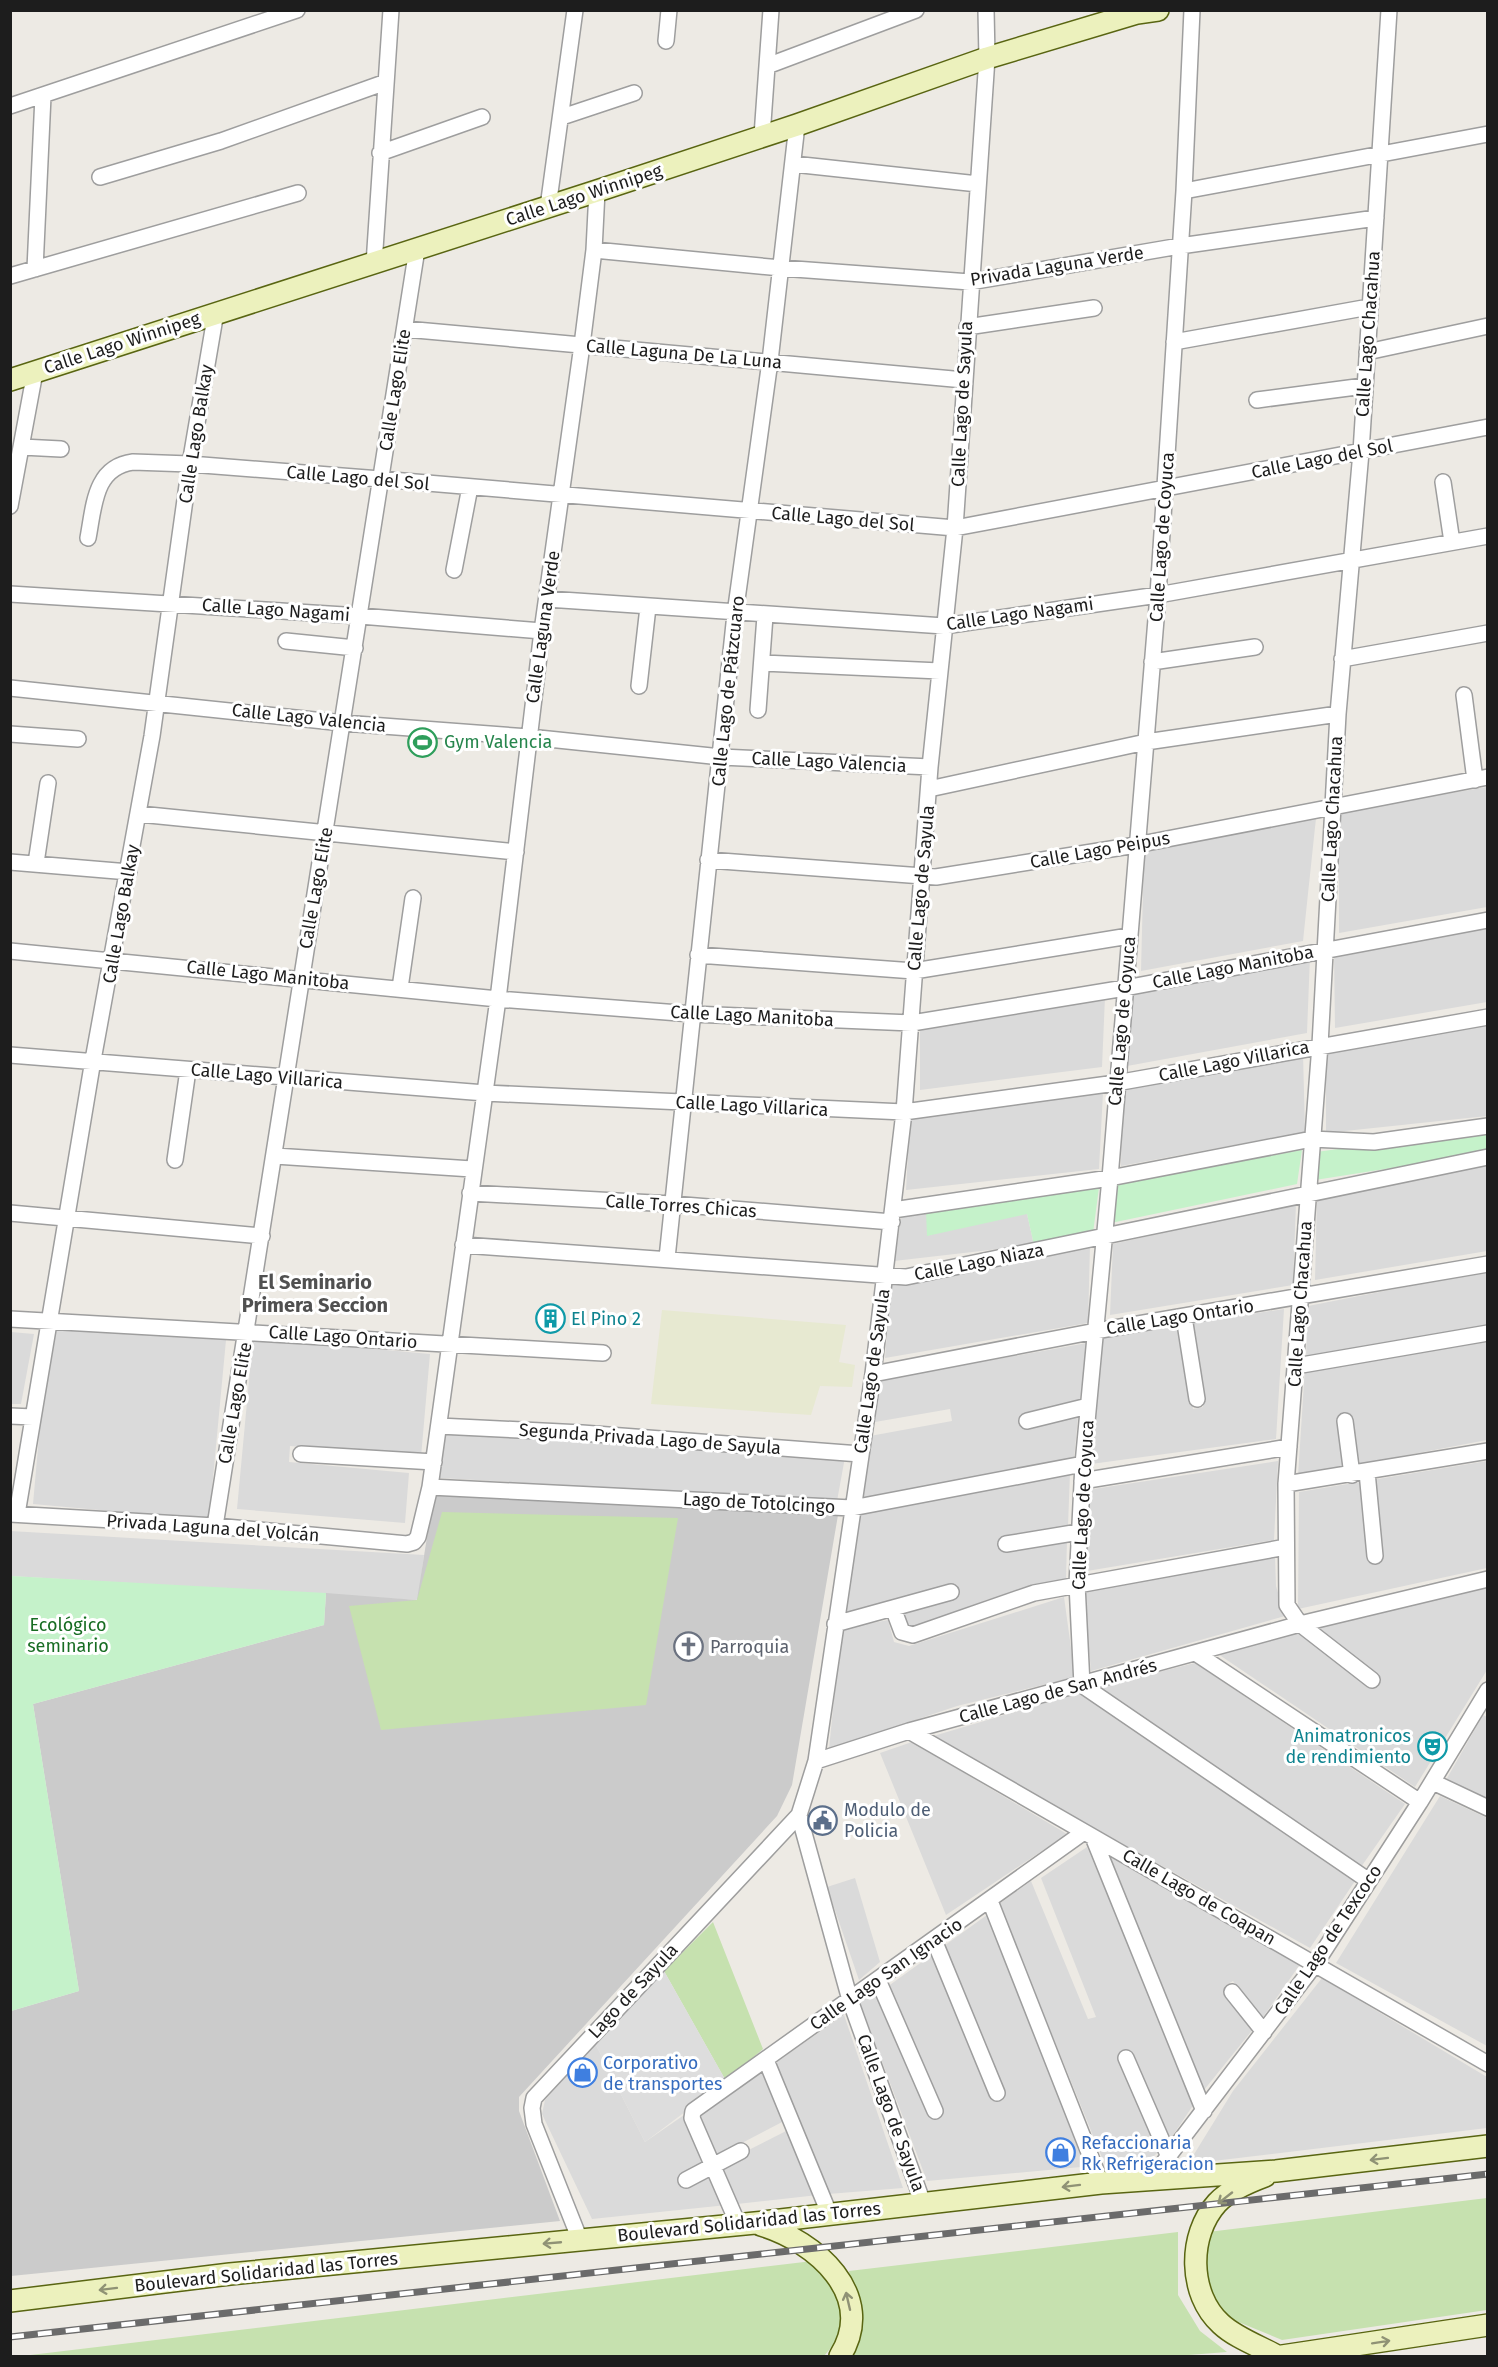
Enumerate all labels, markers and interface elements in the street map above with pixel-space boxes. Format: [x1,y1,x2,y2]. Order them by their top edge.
street label: Calle Lago Winnipeg [503,159,666,231]
street label: Privada Laguna Verde [969,241,1145,291]
street label: Calle Lago Chacahua [1351,250,1385,418]
street label: Calle Lago Winnipeg [41,307,204,379]
street label: Calle Lago de Sayula [947,320,977,488]
street label: Calle Lago Elite [374,327,416,453]
street label: Calle Laguna De La Luna [585,334,783,374]
street label: Calle Lago Balkay [174,363,218,505]
street label: Calle Lago del Sol [1249,435,1395,483]
street label: Calle Lago de Coyuca [1145,451,1179,623]
street label: Calle Lago del Sol [286,461,430,495]
street label: Calle Lago del Sol [771,502,915,536]
street label: Calle Laguna Verde [521,549,565,705]
street label: Calle Lago Nagami [945,593,1095,635]
street label: Calle Lago Nagami [201,594,351,626]
street label: Calle Lago de Pátzcuaro [707,594,749,788]
street label: Calle Lago Valencia [231,699,387,737]
sports icon: Gym Valencia [407,726,439,758]
place label: Gym Valencia [444,731,552,753]
street label: Calle Lago Chacahua [1317,735,1347,903]
street label: Calle Lago Valencia [751,747,907,777]
street label: Calle Lago de Sayula [903,804,939,972]
street label: Calle Lago Elite [294,825,338,951]
street label: Calle Lago Peipus [1028,827,1172,873]
street label: Calle Lago Balkay [98,843,144,985]
street label: Calle Lago de Coyuca [1104,935,1140,1107]
street label: Calle Lago Manitoba [1151,941,1315,993]
street label: Calle Lago Manitoba [185,956,351,994]
street label: Calle Lago Manitoba [670,1001,834,1031]
street label: Calle Lago Villarica [1157,1036,1311,1086]
street label: Calle Lago Villarica [190,1058,344,1094]
street label: Calle Lago Villarica [675,1091,829,1121]
street label: Calle Torres Chicas [605,1190,757,1222]
street label: Calle Lago Chacahua [1283,1220,1317,1388]
street label: Calle Lago Niaza [912,1239,1046,1285]
district label: El Seminario Primera Seccion [242,1270,388,1317]
street label: Calle Lago de Sayula [850,1287,894,1455]
street label: Calle Lago Ontario [1105,1294,1255,1340]
building icon: El Pino 2 [534,1303,566,1335]
place label: El Pino 2 [571,1308,641,1330]
street label: Calle Lago Ontario [268,1321,418,1353]
street label: Calle Lago Elite [213,1340,257,1466]
street label: Segunda Privada Lago de Sayula [518,1419,782,1459]
street label: Calle Lago de Coyuca [1068,1419,1098,1591]
street label: Lago de Totolcingo [682,1488,836,1518]
street label: Privada Laguna del Volcán [106,1510,320,1546]
park label: Ecológico seminario [27,1614,109,1657]
church icon: Parroquia [673,1631,705,1663]
place label: Parroquia [710,1636,789,1658]
street label: Calle Lago de San Andrés [957,1654,1159,1728]
place label: Animatronicos de rendimiento [1285,1725,1411,1768]
theatre icon: Animatronicos de rendimiento [1416,1730,1448,1762]
place label: Modulo de Policia [844,1799,931,1842]
public building icon: Modulo de Policia [807,1804,839,1836]
street label: Calle Lago de Coapan [1118,1844,1280,1950]
street label: Calle Lago de Texcoco [1269,1861,1387,2019]
street label: Calle Lago San Ignacio [805,1913,967,2035]
street label: Lago de Sayula [583,1939,683,2043]
street label: Calle Lago de Sayula [852,2031,930,2195]
place label: Corporativo de transportes [603,2052,723,2095]
shop icon: Corporativo de transportes [566,2057,598,2089]
place label: Refaccionaria Rk Refrigeracion [1081,2132,1214,2175]
shop icon: Refaccionaria Rk Refrigeracion [1044,2137,1076,2169]
one-way arrow [1370,2154,1390,2165]
one-way arrow [1062,2181,1082,2192]
one-way arrow [1217,2191,1233,2204]
street label: Boulevard Solidaridad las Torres [616,2197,882,2247]
one-way arrow [543,2238,563,2249]
street label: Boulevard Solidaridad las Torres [133,2247,399,2297]
one-way arrow [98,2284,118,2295]
one-way arrow [842,2291,853,2311]
one-way arrow [1371,2337,1391,2348]

